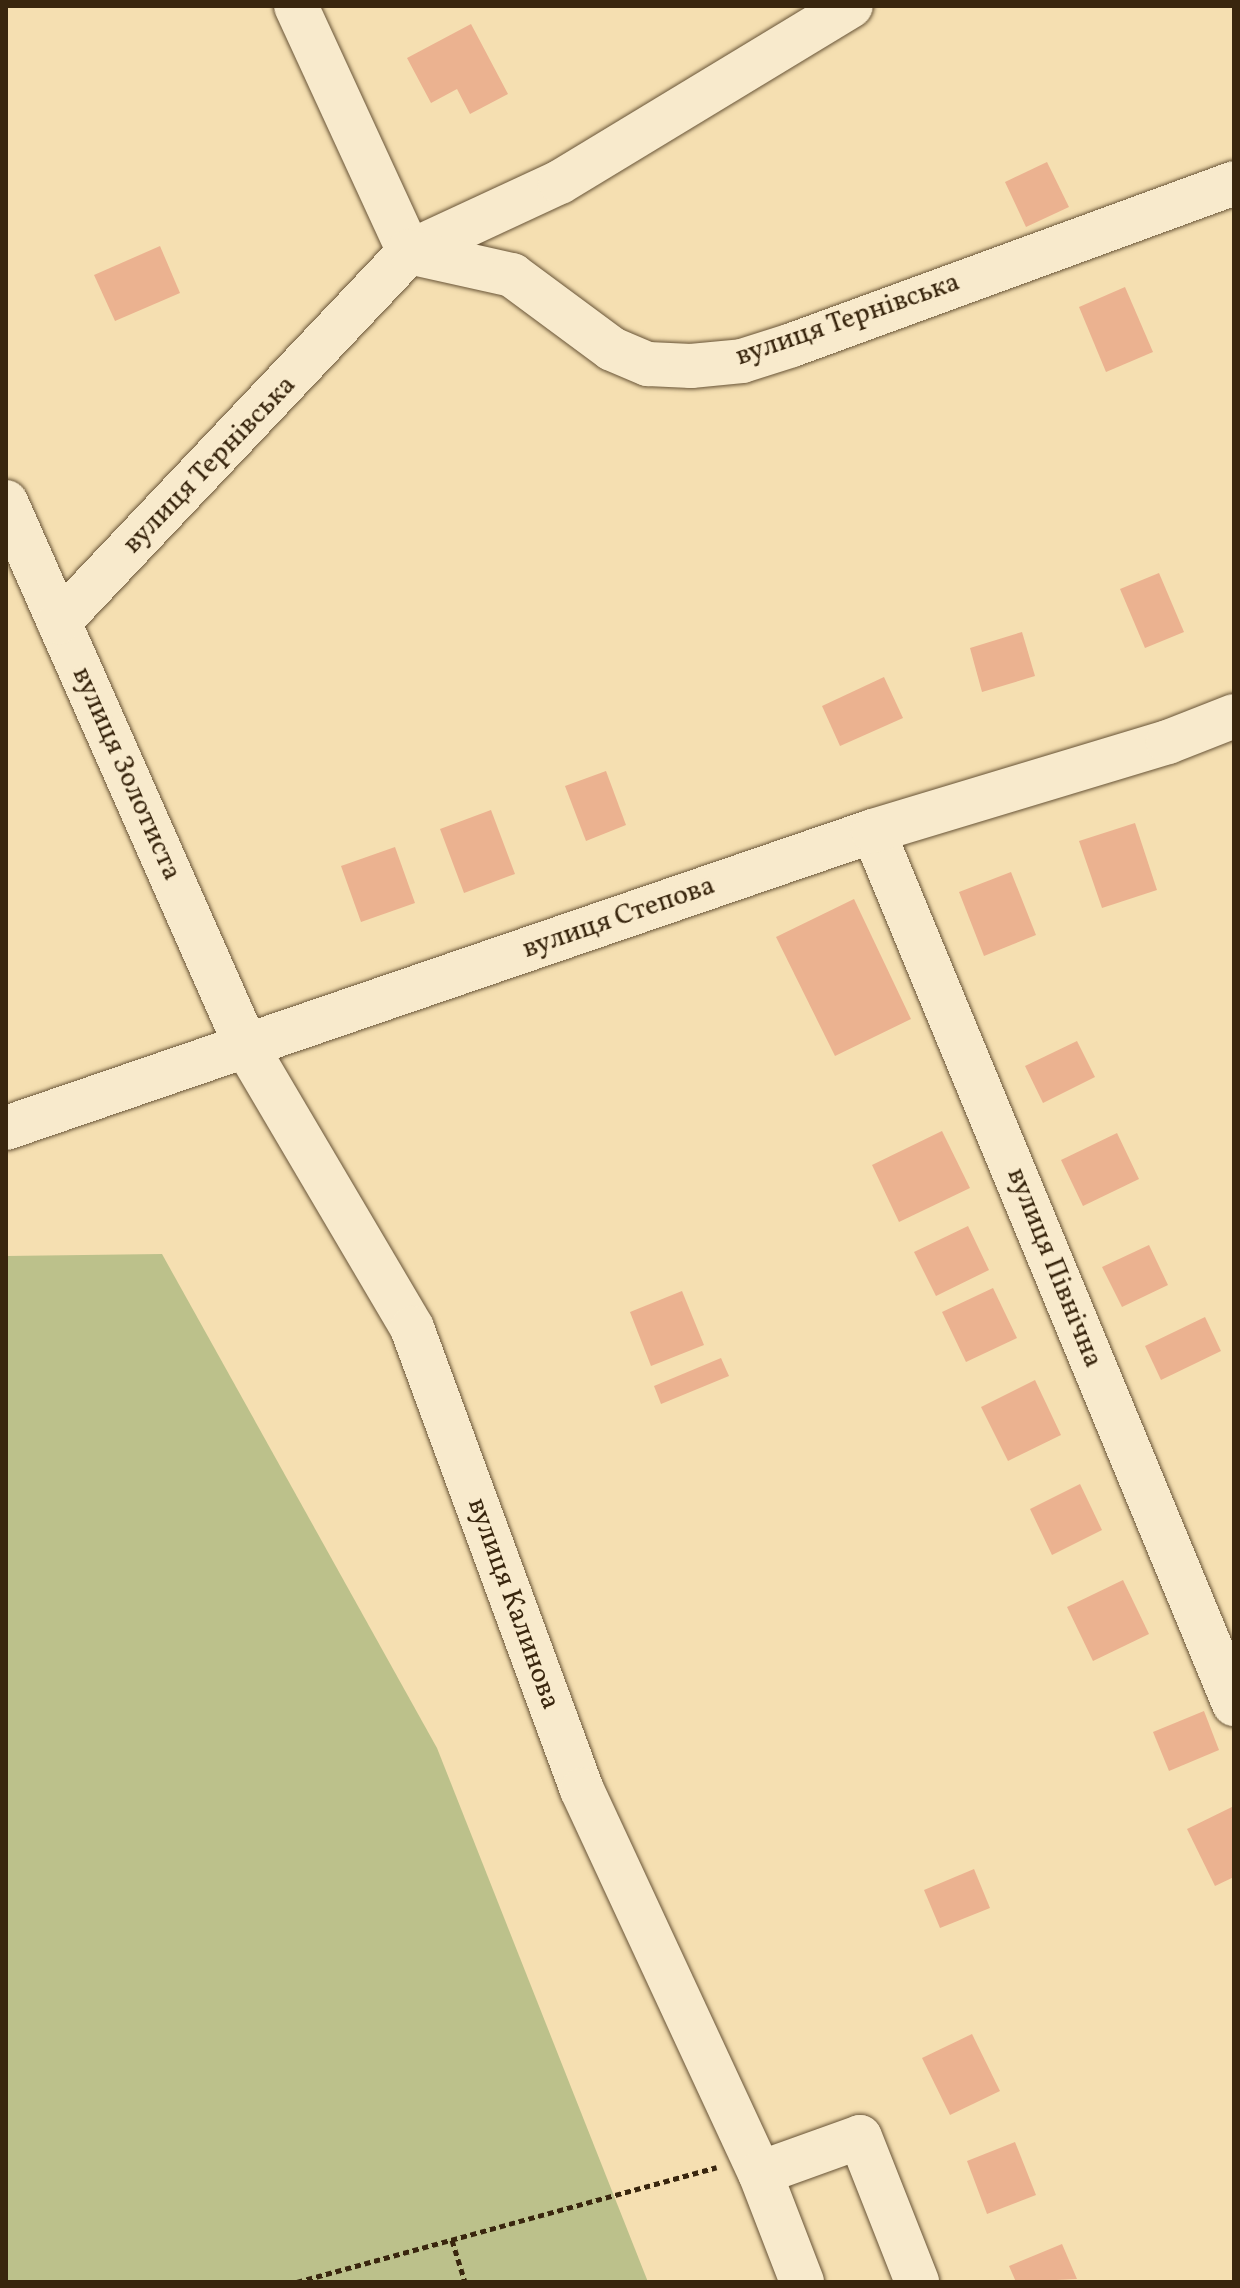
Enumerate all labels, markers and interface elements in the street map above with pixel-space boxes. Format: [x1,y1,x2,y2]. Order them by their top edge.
street label: вулиця Тернівська [731,266,965,374]
street label: вулиця Тернівська [116,369,304,561]
street label: вулиця Золотиста [64,662,188,886]
street label: вулиця Степова [518,869,720,967]
street label: вулиця Північна [999,1163,1109,1373]
street label: вулиця Калинова [459,1494,567,1714]

